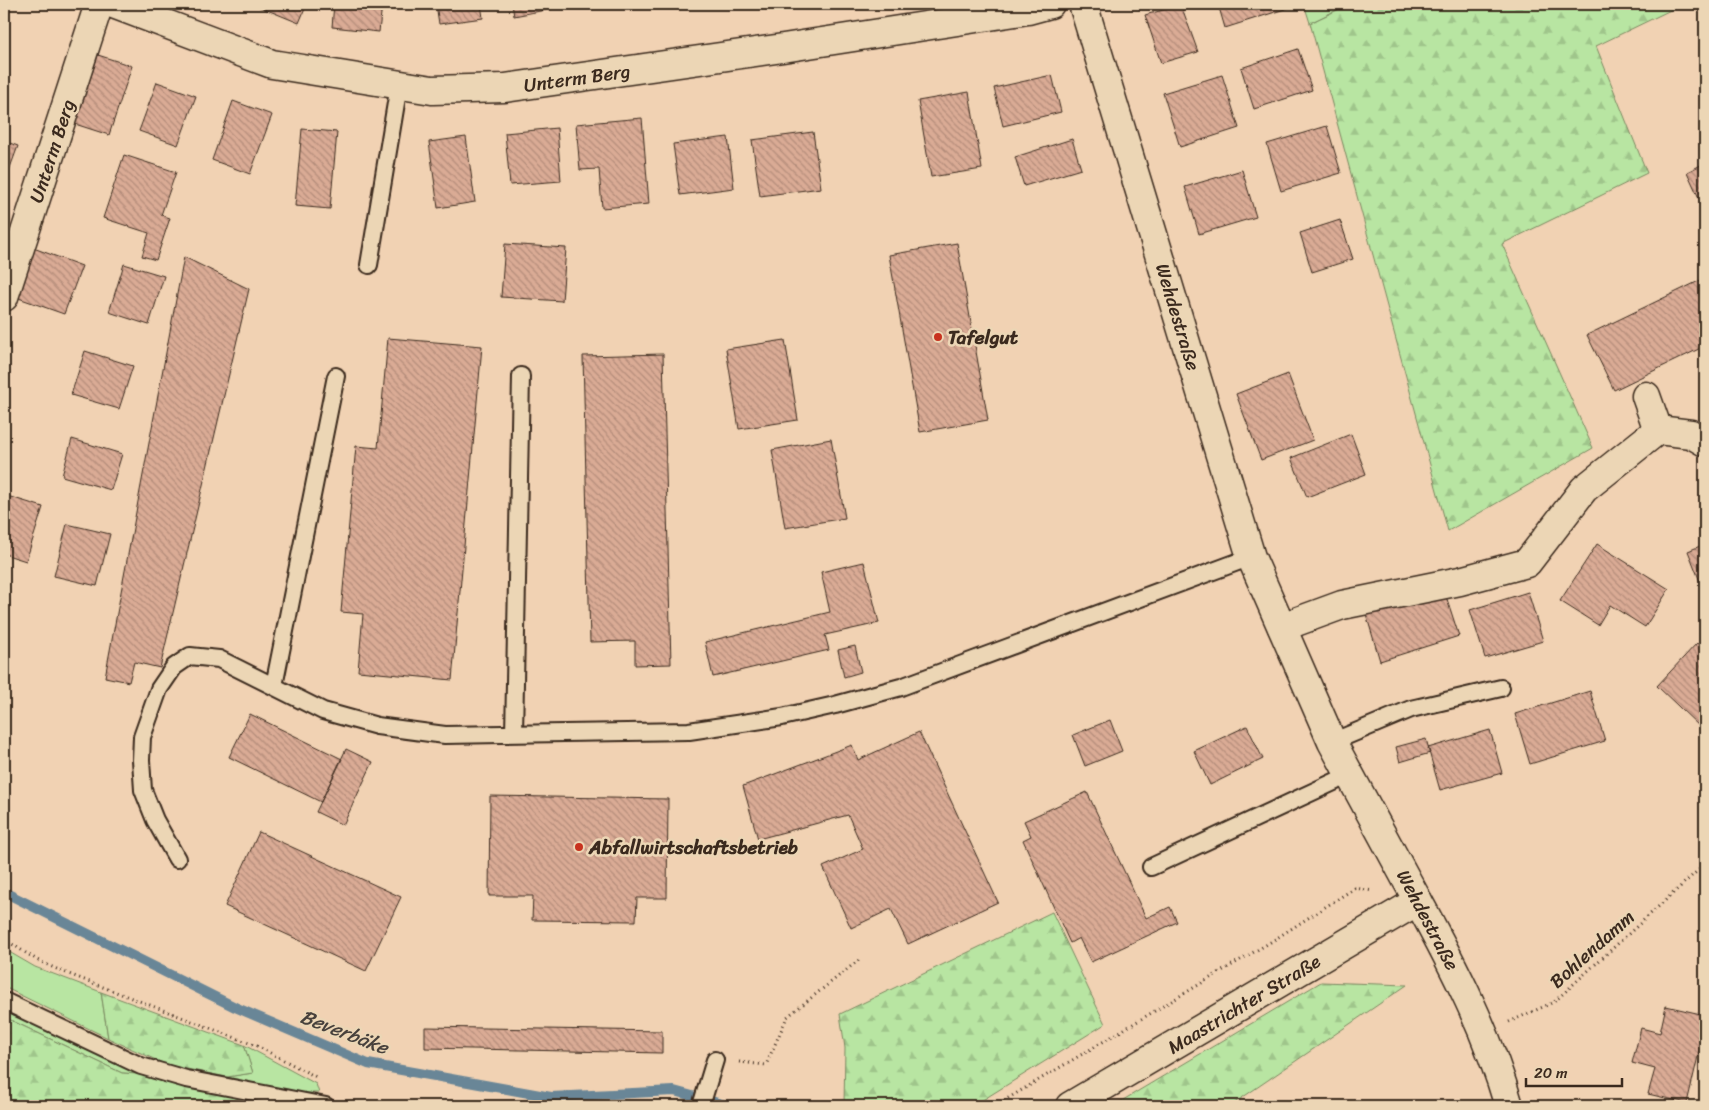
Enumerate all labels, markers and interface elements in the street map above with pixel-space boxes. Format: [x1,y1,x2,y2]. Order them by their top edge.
street label: Unterm Berg [522,54,632,102]
street label: Unterm Berg [20,95,84,207]
street label: Wehdestraße [1146,259,1210,375]
place label: Tafelgut [948,321,1019,354]
marker: Tafelgut [932,331,944,343]
place label: Abfallwirtschaftsbetrieb [588,831,798,864]
marker: Abfallwirtschaftsbetrieb [573,841,585,853]
street label: Wehdestraße [1388,863,1469,977]
street label: Bohlendamm [1542,901,1642,997]
street label: Maastrichter Straße [1161,945,1327,1063]
water label: Beverbäke [295,999,395,1066]
scale bar [1526,1055,1623,1087]
text: 20 m [1534,1060,1568,1086]

